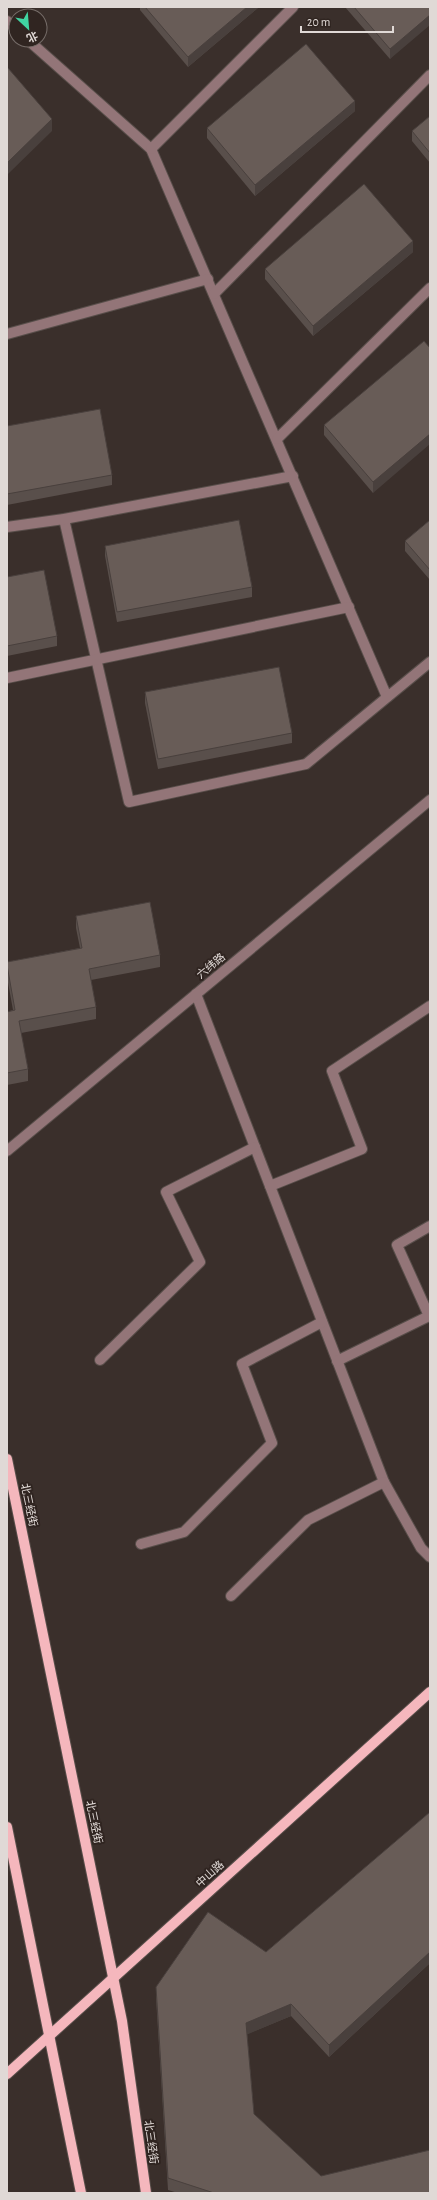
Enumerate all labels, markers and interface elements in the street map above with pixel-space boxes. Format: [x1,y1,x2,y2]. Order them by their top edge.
north arrow [8,8,48,48]
scale bar [301,8,393,34]
text: 20 m [307,16,330,28]
text: 北 [25,29,40,44]
street label: 六纬路 [194,950,227,981]
street label: 北三经街 [19,1482,40,1528]
street label: 北三经街 [84,1799,105,1845]
street label: 中山路 [193,1858,226,1889]
street label: 北三经街 [142,2119,160,2165]

